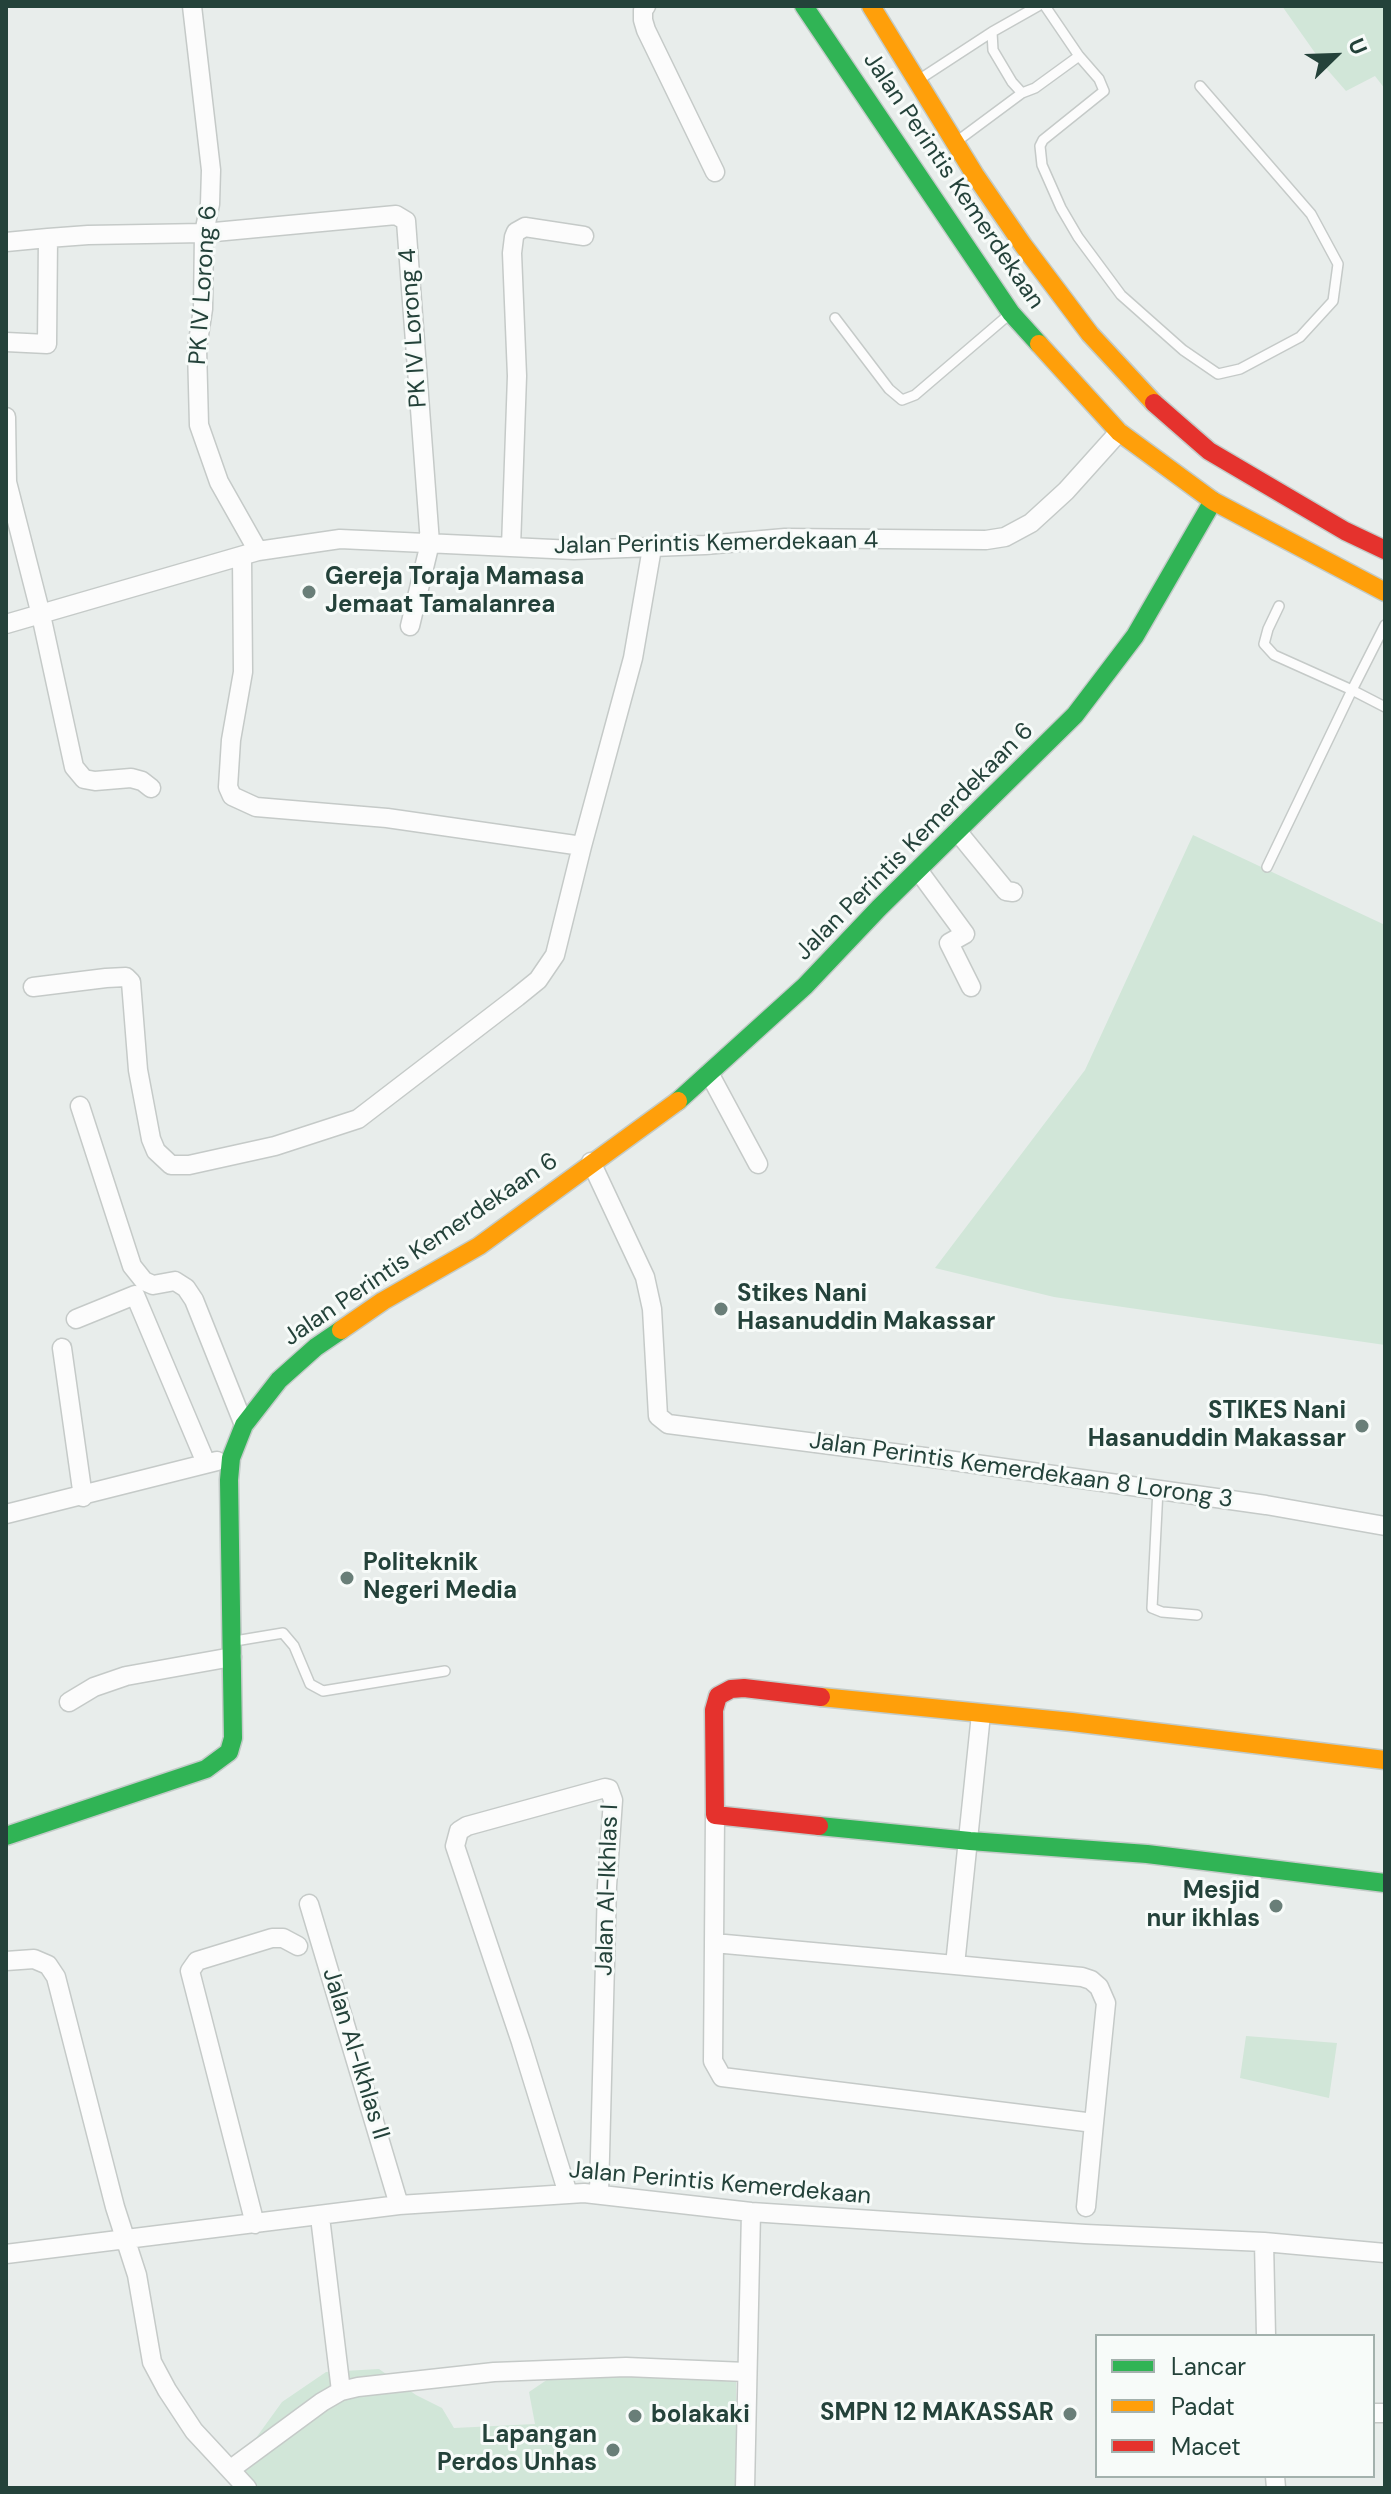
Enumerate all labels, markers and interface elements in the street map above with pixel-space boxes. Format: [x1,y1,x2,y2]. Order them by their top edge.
north arrow [1295,16,1375,96]
text: U [1341,34,1374,59]
street label: Jalan Perintis Kemerdekaan [856,47,1050,315]
street label: PK IV Lorong 6 [184,204,224,366]
street label: PK IV Lorong 4 [394,247,434,409]
street label: Jalan Perintis Kemerdekaan 4 [554,527,878,561]
place label: Gereja Toraja Mamasa Jemaat Tamalanrea [325,564,584,620]
marker: Gereja Toraja Mamasa Jemaat Tamalanrea [300,583,318,601]
street label: Jalan Perintis Kemerdekaan 6 [790,717,1040,967]
street label: Jalan Perintis Kemerdekaan 6 [278,1147,564,1353]
place label: Stikes Nani Hasanuddin Makassar [737,1281,995,1337]
marker: Stikes Nani Hasanuddin Makassar [712,1300,730,1318]
place label: STIKES Nani Hasanuddin Makassar [1088,1398,1346,1454]
marker: STIKES Nani Hasanuddin Makassar [1353,1417,1371,1435]
street label: Jalan Perintis Kemerdekaan 8 Lorong 3 [807,1427,1235,1515]
place label: Politeknik Negeri Media [363,1550,517,1606]
marker: Politeknik Negeri Media [338,1569,356,1587]
street label: Jalan Al-Ikhlas I [591,1804,625,1976]
place label: Mesjid nur ikhlas [1146,1878,1260,1934]
marker: Mesjid nur ikhlas [1267,1897,1285,1915]
street label: Jalan Al-Ikhlas II [315,1965,395,2143]
street label: Jalan Perintis Kemerdekaan [568,2156,872,2212]
legend [1095,2334,1375,2478]
text: Lancar [1171,2351,1246,2382]
text: Padat [1171,2391,1235,2422]
place label: SMPN 12 MAKASSAR [820,2400,1054,2428]
place label: bolakaki [651,2402,750,2430]
marker: SMPN 12 MAKASSAR [1061,2405,1079,2423]
marker: bolakaki [626,2407,644,2425]
place label: Lapangan Perdos Unhas [437,2422,597,2478]
text: Macet [1171,2431,1241,2462]
marker: Lapangan Perdos Unhas [604,2441,622,2459]

